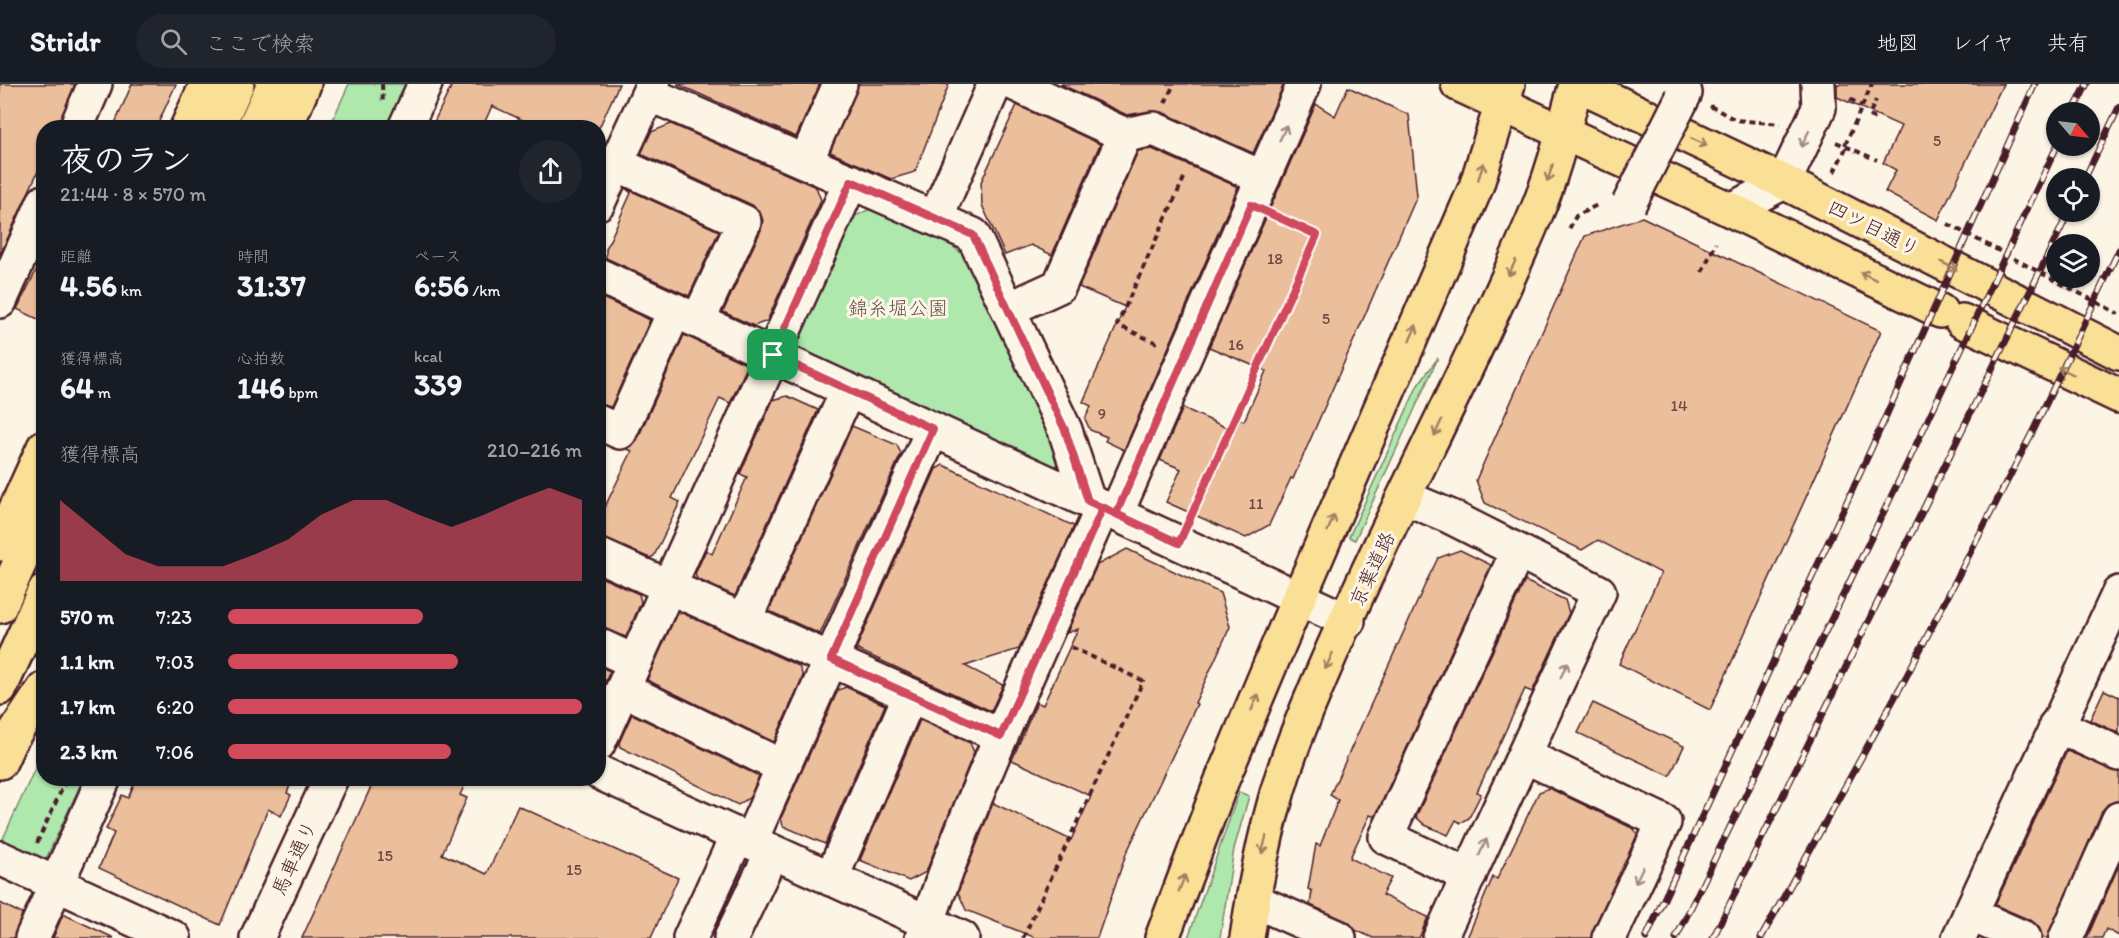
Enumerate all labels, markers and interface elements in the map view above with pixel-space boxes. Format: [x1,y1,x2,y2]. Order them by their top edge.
search box [136,14,556,68]
text: Stridr [30,24,100,58]
icon: search [157,25,190,58]
text: ここで検索 [205,30,315,57]
text: 地図 [1877,30,1919,55]
text: レイヤ [1952,30,2014,55]
text: 共有 [2047,30,2089,55]
north arrow [2046,102,2100,156]
map controls [2046,102,2100,288]
one-way arrow [1278,124,1289,143]
one-way arrow [1798,130,1810,148]
house number: 5 [1933,131,1941,150]
one-way arrow [1690,136,1708,148]
text: 夜のラン [60,140,192,179]
button: share [519,140,582,203]
one-way arrow [1476,162,1487,181]
one-way arrow [1544,163,1555,182]
button: locate [2046,168,2100,222]
text: 21:44 · 8 × 570 m [60,182,206,206]
street label: 四ツ目通り [1824,195,1924,261]
button: layers [2046,234,2100,288]
text: 距離 [60,247,92,266]
text: 時間 [237,247,269,266]
text: ペース [414,247,461,266]
house number: 18 [1267,249,1283,268]
one-way arrow [1505,258,1517,276]
one-way arrow [1939,261,1957,272]
text: 4.56 [60,267,117,304]
text: 31:37 [237,267,306,304]
text: 6:56 [414,267,469,304]
one-way arrow [1860,270,1878,281]
text: km [117,281,142,300]
text: /km [469,281,500,300]
park label: 錦糸堀公園 [848,296,948,320]
house number: 5 [1322,309,1330,328]
one-way arrow [1407,325,1419,343]
pin [747,329,798,380]
house number: 16 [1228,335,1244,354]
icon: arrive [756,338,789,371]
text: kcal [414,347,442,366]
text: 獲得標高 [60,349,124,368]
text: 心拍数 [237,349,285,368]
one-way arrow [2058,364,2076,376]
text: 339 [414,366,462,403]
text: 64 [60,369,94,406]
text: 146 [237,369,285,406]
text: m [94,383,111,402]
text: bpm [285,383,318,402]
house number: 14 [1670,396,1688,415]
house number: 9 [1098,404,1106,423]
one-way arrow [1432,418,1444,436]
text: 210–216 m [487,438,582,462]
text: 獲得標高 [60,442,140,466]
house number: 11 [1249,494,1264,513]
one-way arrow [1326,514,1337,532]
street label: 京葉道路 [1344,528,1400,610]
text: 570 m [60,605,114,629]
text: 7:23 [156,605,192,629]
text: 1.1 km [60,650,114,674]
text: 7:03 [156,650,194,674]
one-way arrow [1323,652,1335,670]
one-way arrow [1559,661,1570,680]
one-way arrow [1250,693,1261,712]
text: 1.7 km [60,695,115,719]
text: 6:20 [156,695,194,719]
text: 2.3 km [60,740,117,764]
text: 7:06 [156,740,194,764]
street label: 馬車通り [266,817,322,899]
one-way arrow [1258,835,1270,854]
one-way arrow [1477,839,1489,857]
house number: 15 [377,846,393,865]
house number: 15 [566,860,582,879]
one-way arrow [1632,865,1644,883]
one-way arrow [1177,874,1188,893]

